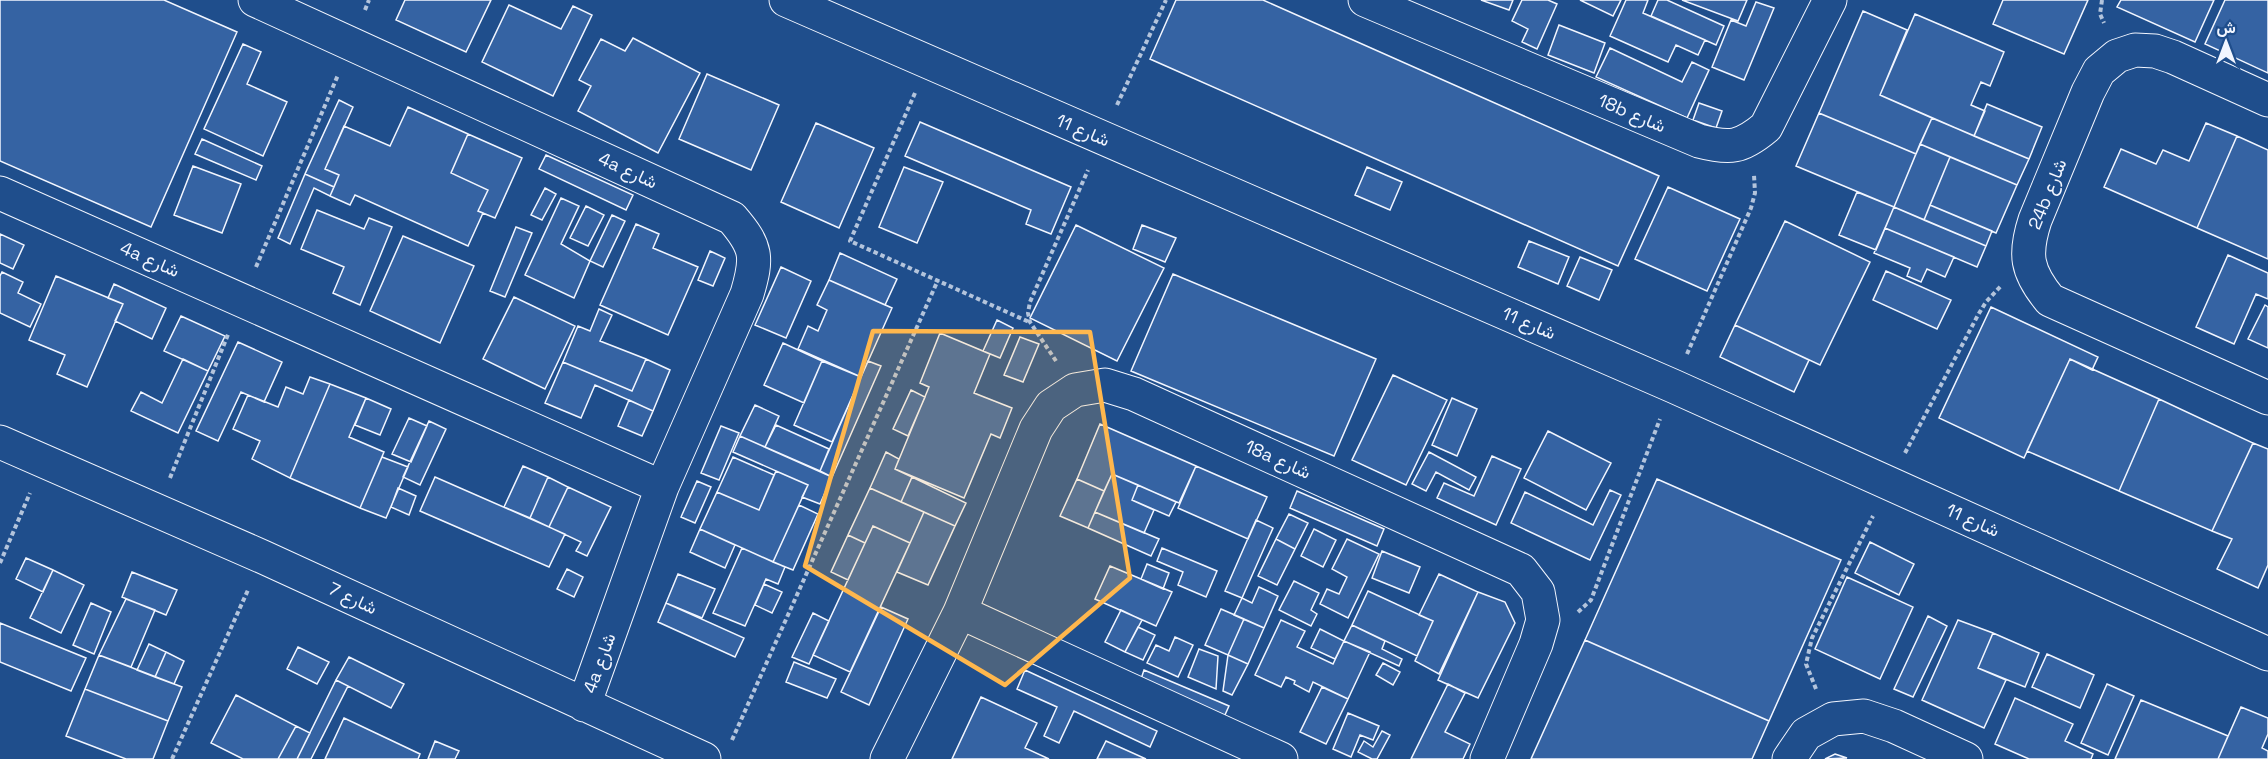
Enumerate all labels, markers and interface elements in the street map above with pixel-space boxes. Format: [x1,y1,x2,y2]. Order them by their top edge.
north arrow [2196,12,2256,72]
text: ش [2216,17,2236,38]
street label: 18b شارع [1594,89,1669,138]
street label: شارع 11 [1052,108,1113,152]
street label: 4a شارع [594,146,661,195]
street label: 24b شارع [2022,155,2072,233]
street label: 4a شارع [116,236,183,283]
street label: شارع 11 [1498,301,1559,345]
street label: 18a شارع [1241,434,1315,485]
street label: شارع 11 [1942,498,2003,543]
street label: شارع 7 [325,577,381,620]
street label: 4a شارع [578,630,621,697]

